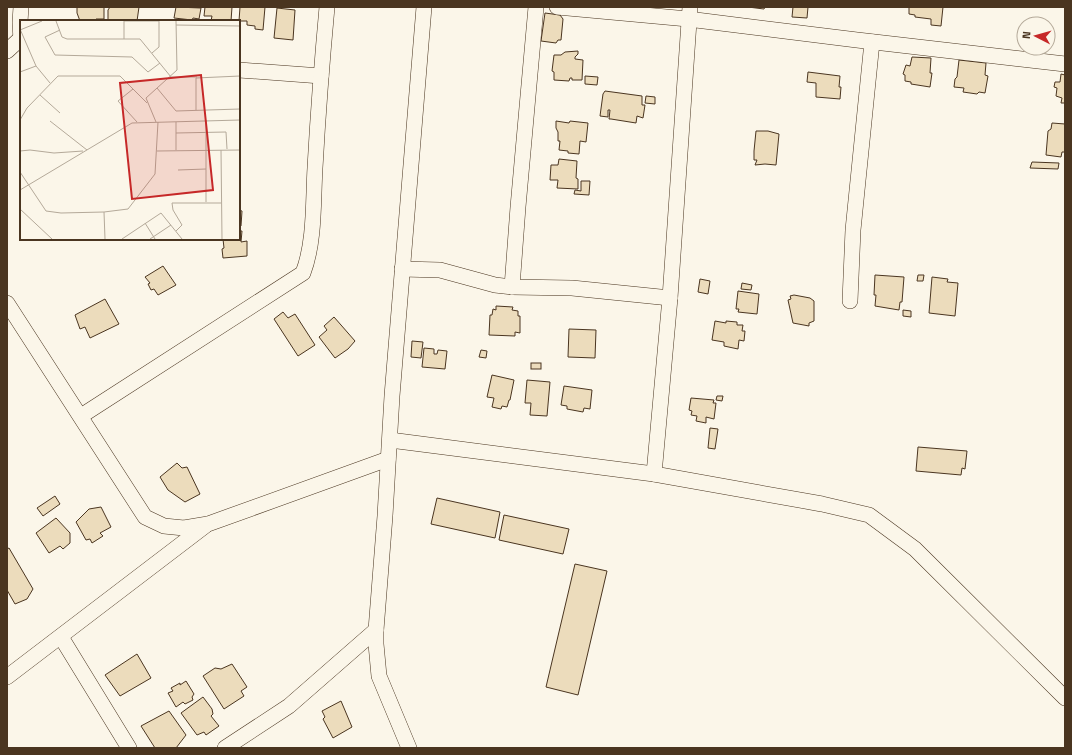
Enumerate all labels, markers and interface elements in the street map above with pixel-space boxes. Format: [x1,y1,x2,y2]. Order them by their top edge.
north arrow [1016,16,1056,56]
inset map [20,20,240,240]
text: N [1018,30,1034,40]

